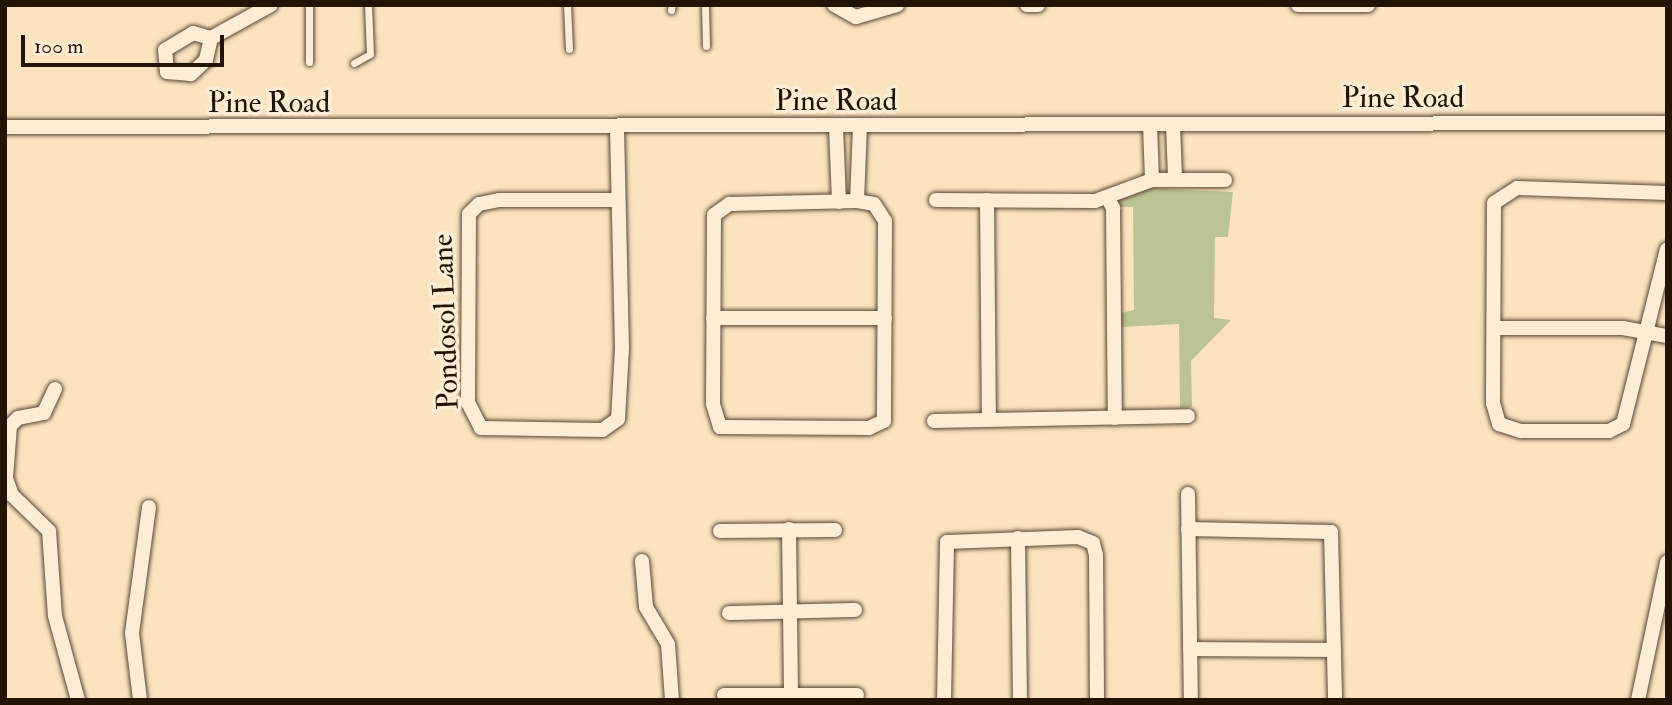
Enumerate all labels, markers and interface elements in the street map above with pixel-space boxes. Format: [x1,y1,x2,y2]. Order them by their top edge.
scale bar [24,21,228,65]
text: 100 m [34,33,84,60]
street label: Pine Road [1342,80,1464,116]
street label: Pine Road [775,83,897,119]
street label: Pine Road [208,85,330,121]
street label: Pondosol Lane [425,233,467,411]

